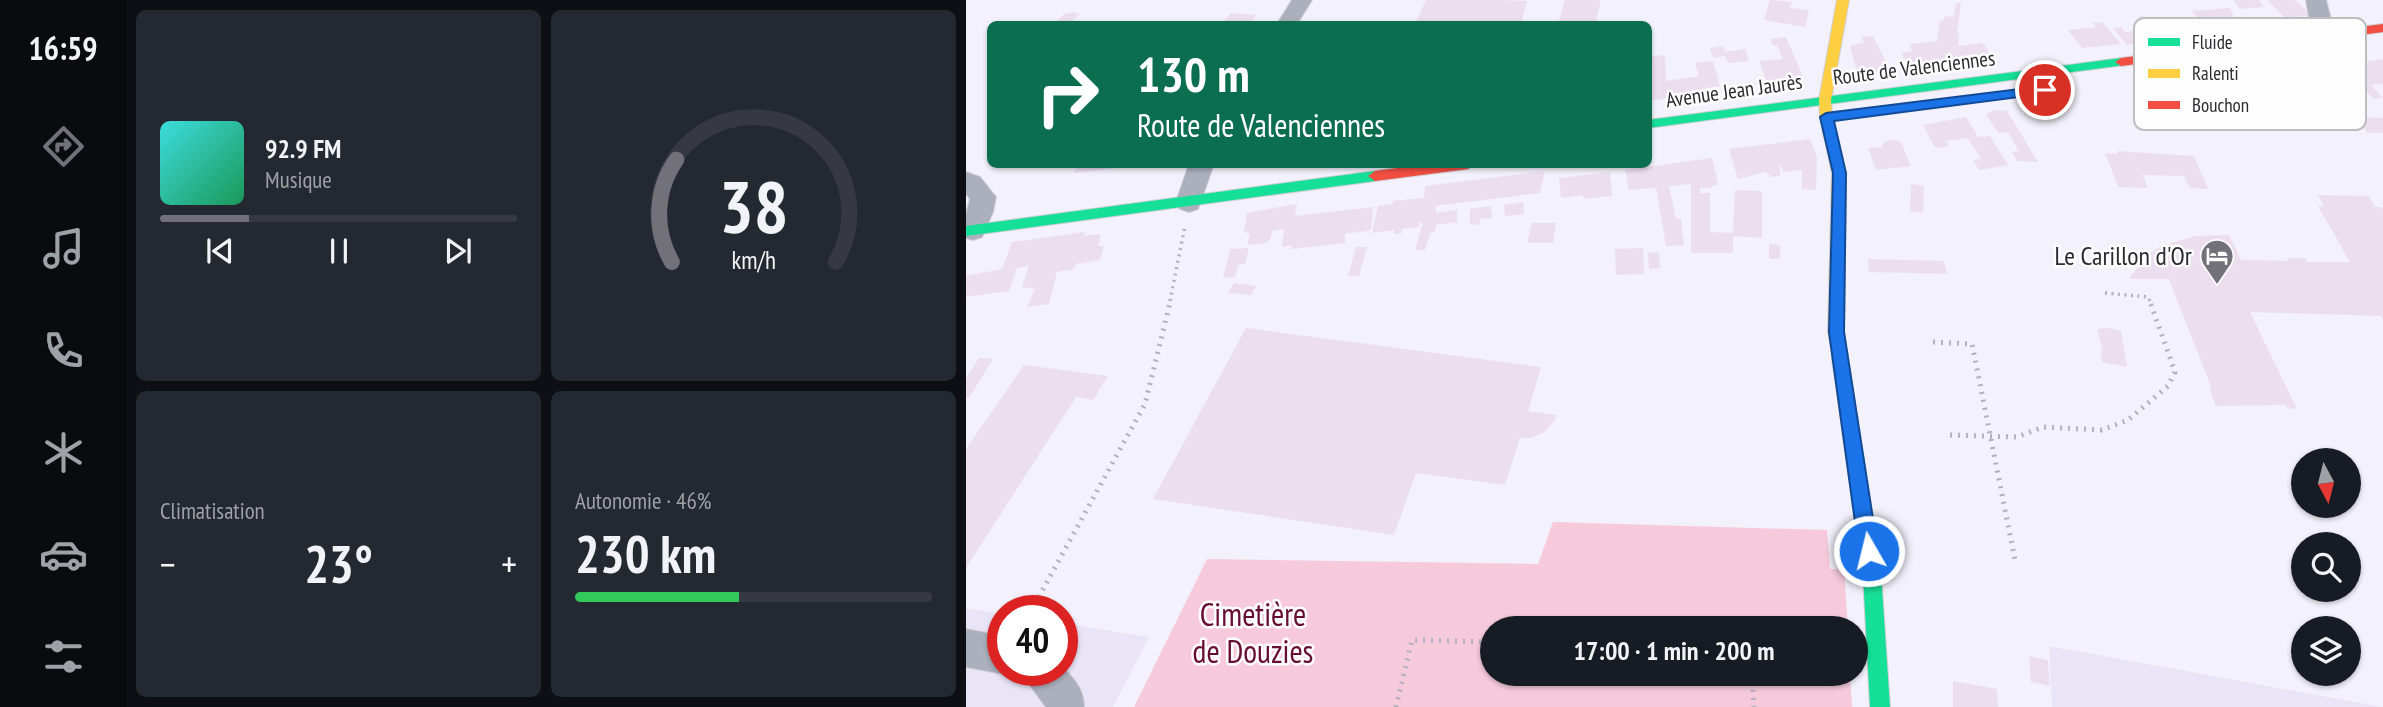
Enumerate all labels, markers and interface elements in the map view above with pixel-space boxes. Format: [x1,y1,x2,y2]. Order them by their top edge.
legend [2134,18,2366,130]
text: 16:59 [28,27,98,69]
text: Fluide [2192,30,2233,54]
text: 130 m [1137,42,1250,106]
street label: Route de Valenciennes [1831,44,1996,91]
icon: right [1022,49,1113,140]
pin [2015,60,2075,120]
text: Ralenti [2192,61,2239,85]
street label: Avenue Jean Jaurès [1664,68,1804,113]
icon: arrive [2026,71,2064,109]
text: Bouchon [2192,93,2249,117]
text: Route de Valenciennes [1137,104,1385,146]
icon: directions [39,122,88,171]
text: 92.9 FM [265,132,341,165]
text: 38 [719,158,788,252]
text: Musique [265,165,332,194]
icon: music [39,224,88,273]
icon: previous [201,232,239,270]
icon: pause [320,232,358,270]
icon: next [439,232,477,270]
hotel icon: Le Carillon d'Or [2198,237,2236,286]
place label: Le Carillon d'Or [2055,239,2192,272]
text: km/h [731,244,776,276]
icon: phone [39,326,88,375]
icon: climate [39,428,88,477]
north arrow [2291,448,2361,518]
map controls [2291,448,2361,686]
text: Autonomie · 46% [575,486,711,515]
text: Climatisation [160,496,265,525]
position arrow [1832,514,1906,588]
text: 230 km [575,520,716,587]
icon: car [39,530,88,579]
text: 23° [304,530,373,597]
button: search [2291,532,2361,602]
text: − [160,539,176,588]
text: + [501,539,517,588]
park label: Cimetière de Douzies [1193,593,1313,672]
speed limit sign: 40 [987,595,1078,686]
button: layers [2291,616,2361,686]
icon: filters [39,632,88,681]
text: 17:00 · 1 min · 200 m [1574,634,1774,667]

